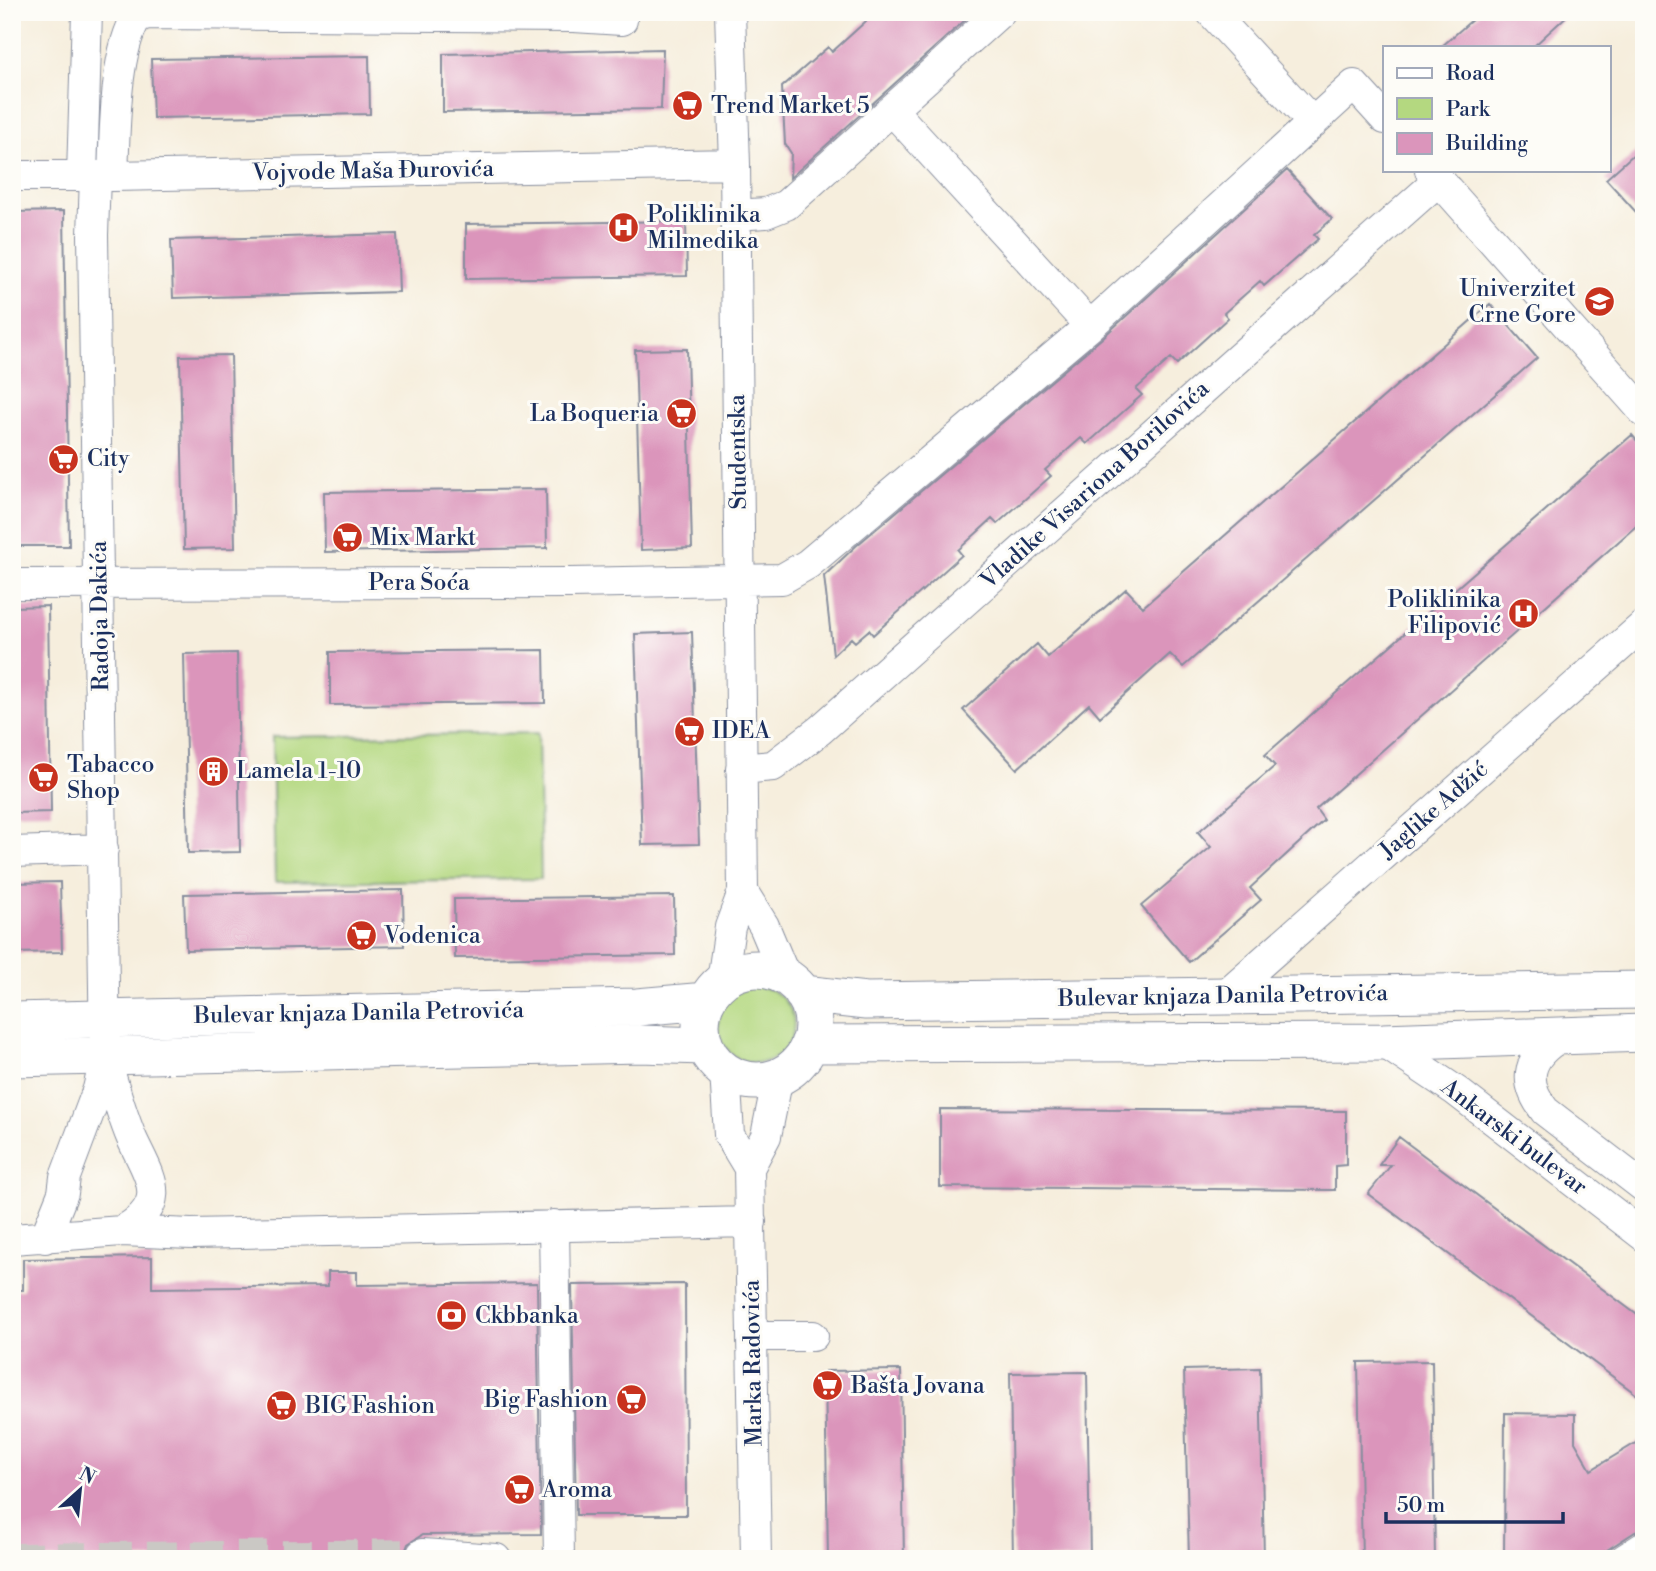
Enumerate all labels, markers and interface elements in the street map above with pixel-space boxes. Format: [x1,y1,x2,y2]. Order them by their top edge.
legend [1383,46,1610,172]
text: Road [1446,61,1495,87]
supermarket icon: Trend Market 5 [671,89,705,123]
place label: Trend Market 5 [711,92,870,120]
text: Park [1446,97,1491,123]
text: Building [1445,131,1528,157]
street label: Vojvode Maša Đurovića [251,155,495,187]
place label: Poliklinika Milmedika [647,201,761,255]
hospital icon: Poliklinika Milmedika [607,211,641,245]
place label: Univerzitet Crne Gore [1460,275,1576,329]
school or university icon: Univerzitet Crne Gore [1582,285,1616,319]
street label: Vladike Visariona Borilovića [974,375,1215,596]
street label: Studentska [723,394,753,510]
supermarket icon: La Boqueria [665,397,699,431]
place label: La Boqueria [530,400,659,428]
supermarket icon: City [47,442,81,476]
place label: City [87,445,130,473]
supermarket icon: Mix Markt [330,521,364,555]
place label: Mix Markt [370,524,476,552]
street label: Radoja Dakića [85,540,115,691]
street label: Pera Šoća [368,566,470,597]
place label: Poliklinika Filipović [1387,586,1501,640]
hospital icon: Poliklinika Filipović [1507,596,1541,630]
supermarket icon: IDEA [672,714,706,748]
place label: IDEA [712,717,771,745]
place label: Tabacco Shop [67,751,154,805]
building icon: Lamela 1-10 [196,754,230,788]
street label: Jaglike Adžić [1373,755,1494,865]
place label: Lamela 1-10 [236,757,361,785]
supermarket icon: Tabacco Shop [27,761,61,795]
supermarket icon: Vodenica [344,919,378,953]
place label: Vodenica [383,922,481,950]
street label: Bulevar knjaza Danila Petrovića [1057,979,1389,1013]
street label: Bulevar knjaza Danila Petrovića [193,996,525,1030]
street label: Ankarski bulevar [1435,1072,1593,1201]
street label: Marka Radovića [738,1279,768,1447]
bank icon: Ckbbanka [435,1299,469,1333]
place label: Ckbbanka [475,1302,579,1330]
supermarket icon: Bašta Jovana [811,1369,845,1403]
place label: Bašta Jovana [850,1372,985,1400]
supermarket icon: Big Fashion [614,1383,648,1417]
place label: Big Fashion [483,1386,608,1414]
supermarket icon: BIG Fashion [265,1389,299,1423]
place label: BIG Fashion [304,1392,435,1420]
north arrow [46,1456,116,1526]
text: N [75,1462,99,1490]
supermarket icon: Aroma [502,1473,536,1507]
place label: Aroma [541,1476,613,1504]
scale bar [1386,1480,1563,1524]
text: 50 m [1397,1493,1445,1519]

